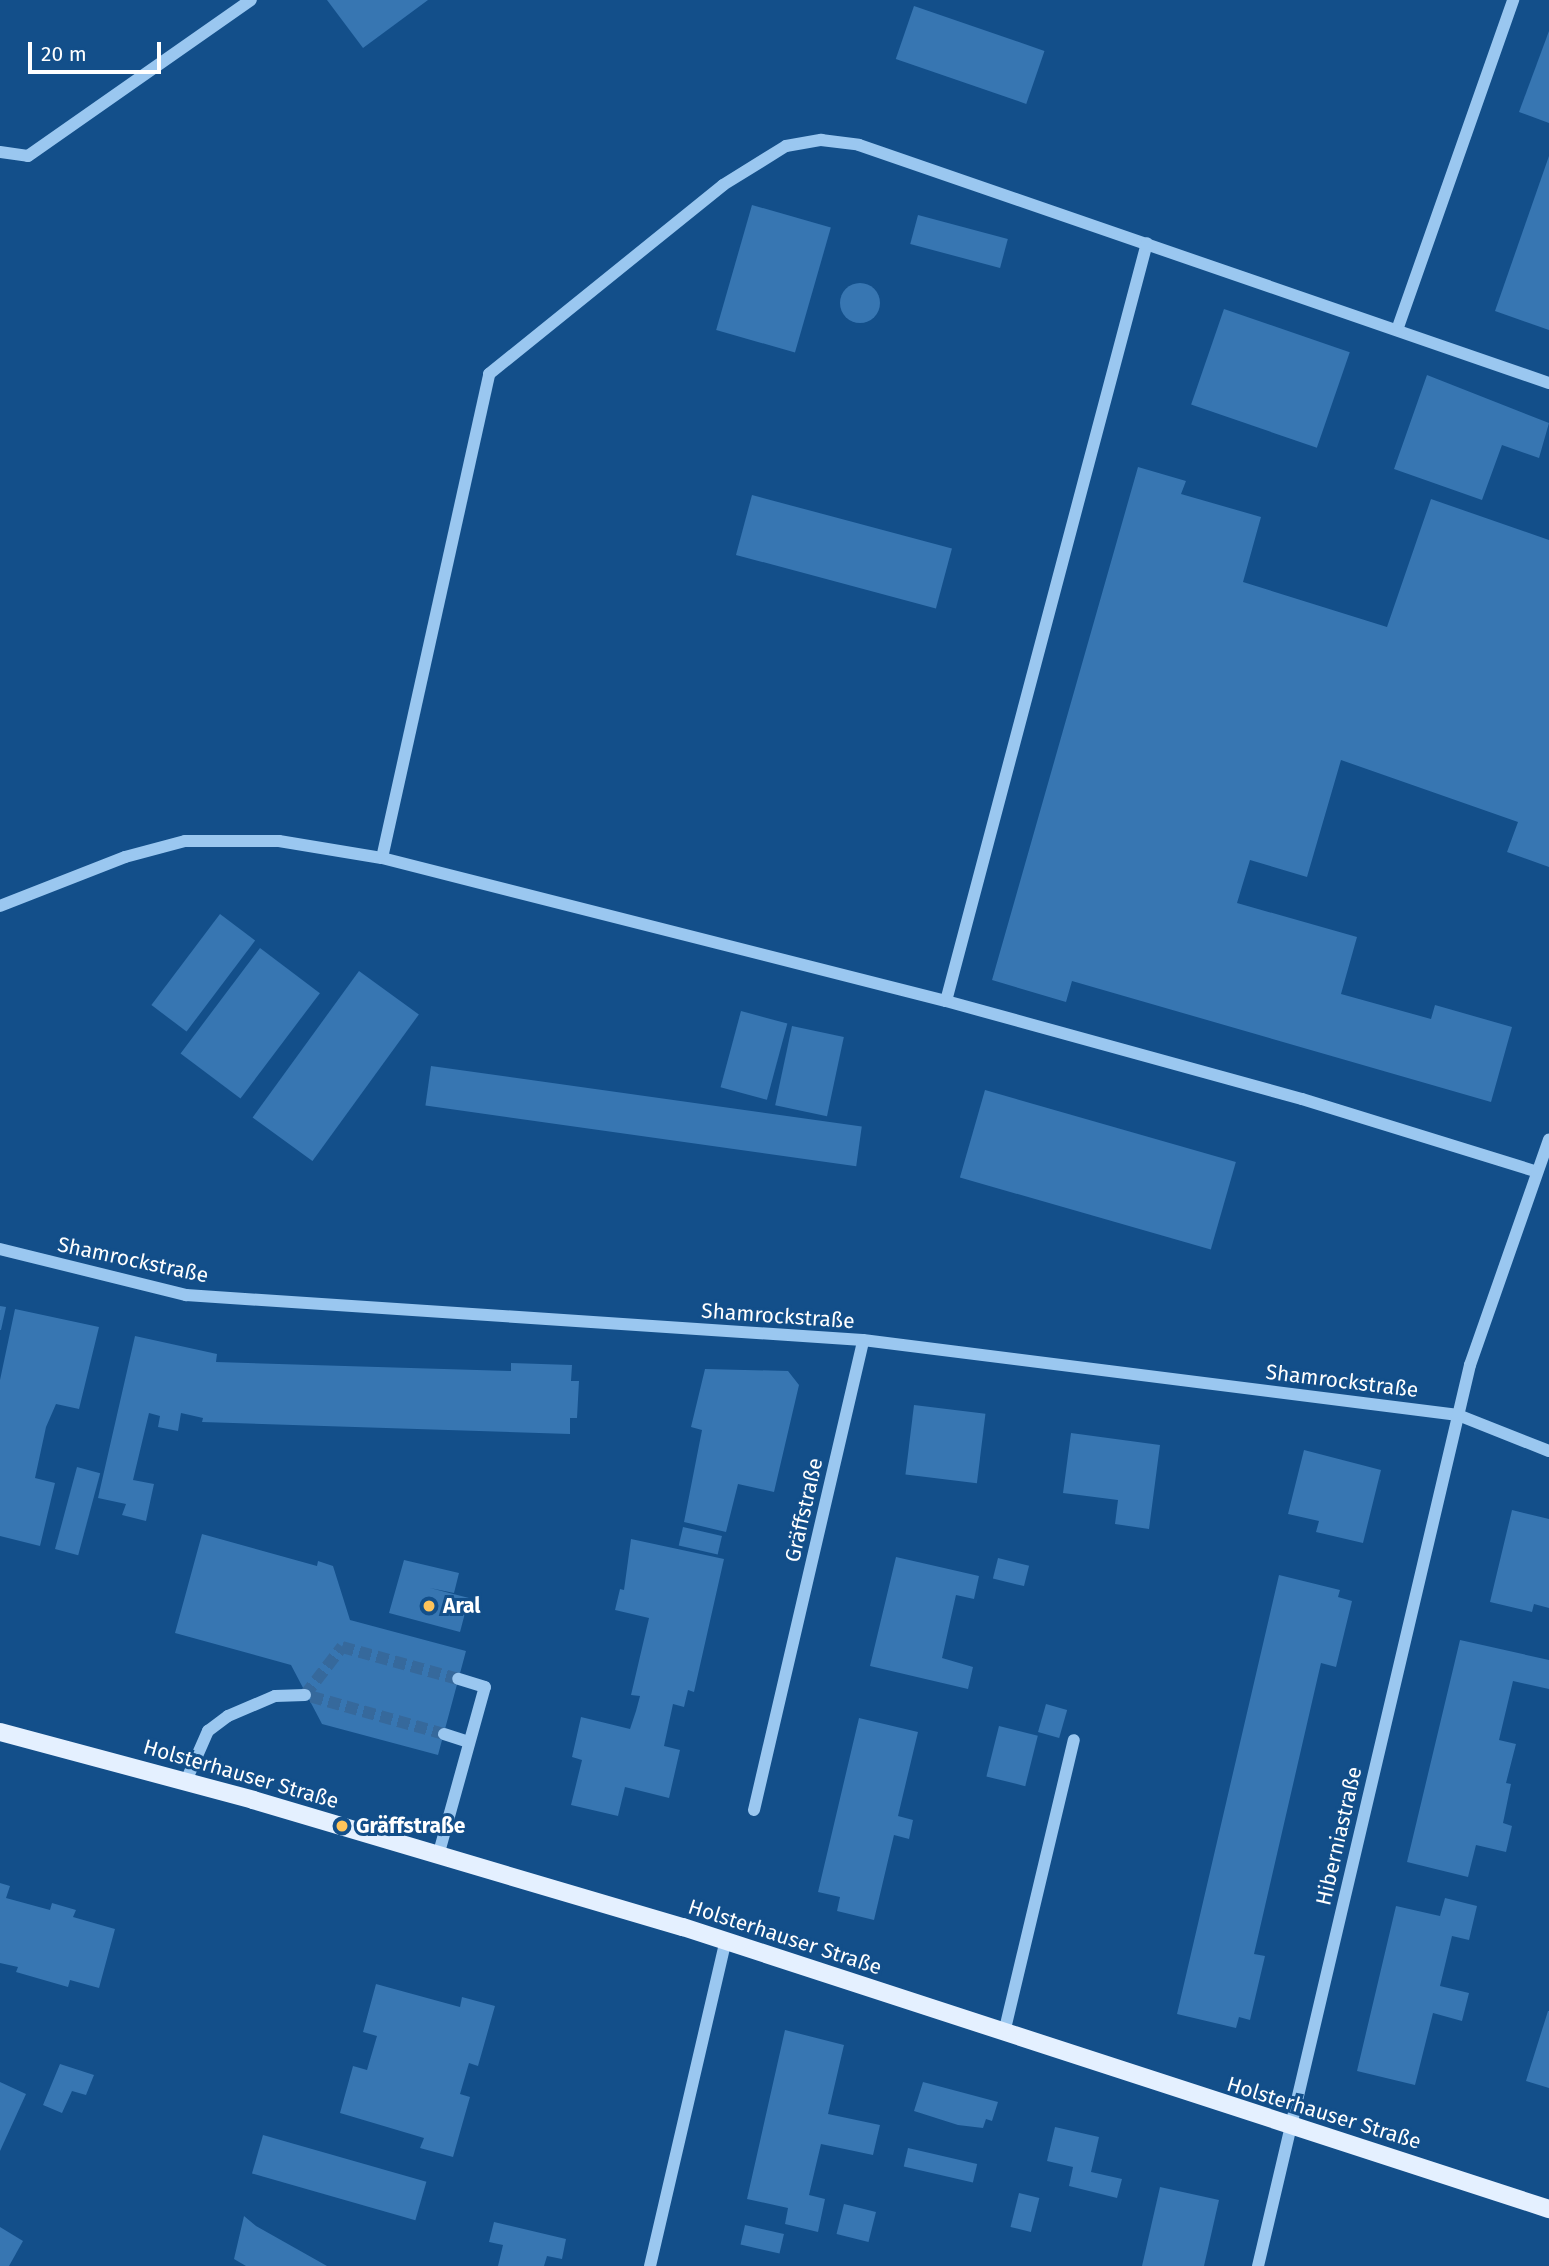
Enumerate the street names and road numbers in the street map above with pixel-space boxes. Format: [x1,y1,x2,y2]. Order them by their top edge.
street label: Shamrockstraße [55,1232,211,1288]
street label: Shamrockstraße [700,1298,856,1334]
street label: Shamrockstraße [1264,1359,1420,1403]
street label: Gräffstraße [780,1455,828,1565]
street label: Holsterhauser Straße [140,1734,342,1814]
street label: Hiberniastraße [1311,1764,1367,1908]
street label: Holsterhauser Straße [685,1894,885,1980]
street label: Holsterhauser Straße [1224,2071,1424,2155]

